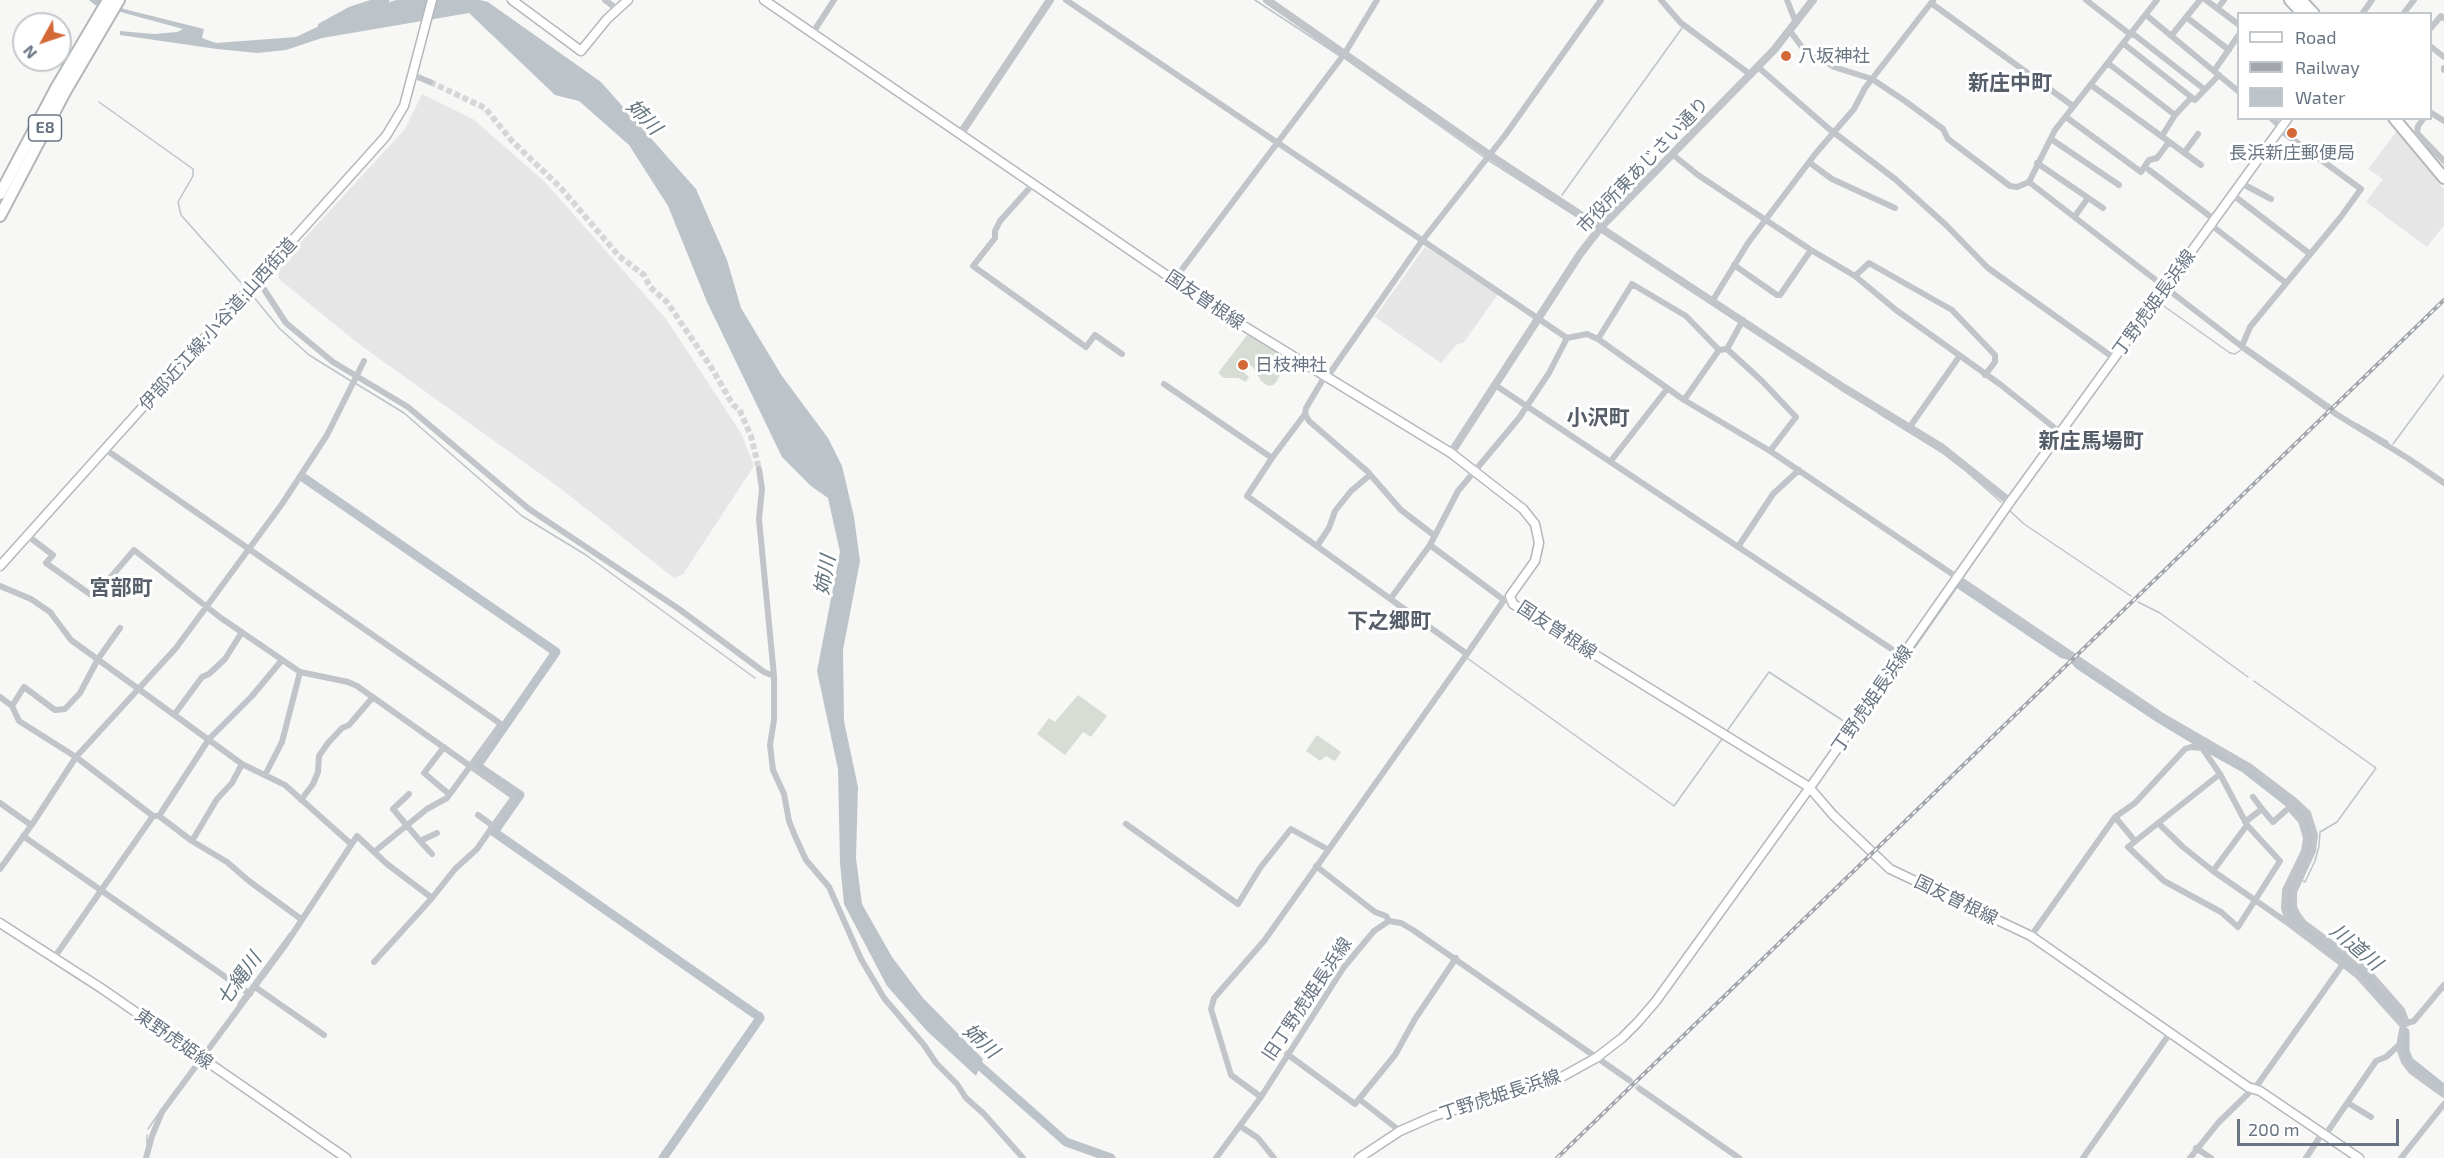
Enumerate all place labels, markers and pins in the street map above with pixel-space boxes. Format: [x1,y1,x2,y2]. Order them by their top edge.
place label: 八坂神社 [1798,45,1870,67]
marker: 八坂神社 [1779,49,1793,63]
marker: 長浜新庄郵便局 [2285,126,2299,140]
place label: 長浜新庄郵便局 [2229,142,2355,164]
place label: 日枝神社 [1255,354,1327,376]
marker: 日枝神社 [1236,358,1250,372]

